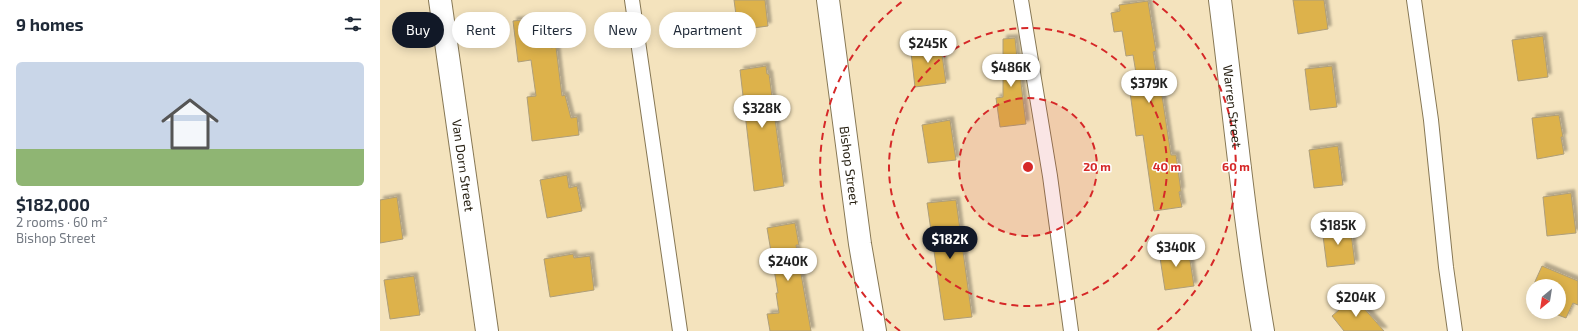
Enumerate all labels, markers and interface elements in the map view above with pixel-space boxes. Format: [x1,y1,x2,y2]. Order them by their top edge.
chip: Buy [392,12,444,48]
chip: Rent [452,12,510,48]
chip: Filters [518,12,586,48]
chip: New [594,12,651,48]
chip: Apartment [659,12,756,48]
icon: filters [342,13,364,35]
text: 9 homes [16,14,84,34]
pin: $245K [900,30,956,64]
text: $245K [909,35,947,51]
pin: $486K [983,54,1039,88]
text: $486K [991,59,1031,75]
street label: Warren Street [1220,64,1245,149]
pin: $379K [1121,70,1177,104]
text: $379K [1130,75,1168,91]
icon: home [154,88,226,160]
pin: $328K [734,95,790,129]
text: $328K [743,100,781,116]
street label: Van Dorn Street [449,118,478,213]
street label: Bishop Street [837,125,863,206]
text: 20 m [1083,159,1111,173]
text: 40 m [1153,159,1181,173]
text: 60 m [1222,159,1250,173]
centre of rings [1021,160,1035,174]
text: $182,000 [16,194,90,214]
pin: $185K [1310,212,1366,246]
text: 2 rooms · 60 m² [16,214,108,230]
text: $185K [1320,217,1356,233]
pin: $182K [922,226,978,260]
text: Bishop Street [16,230,95,246]
text: $182K [931,231,969,247]
pin: $340K [1148,234,1204,268]
text: $340K [1156,239,1196,255]
pin: $240K [760,248,816,282]
text: $240K [768,253,808,269]
north arrow [1526,279,1566,319]
map controls [1526,279,1566,319]
pin: $204K [1328,284,1384,318]
text: $204K [1336,289,1376,305]

